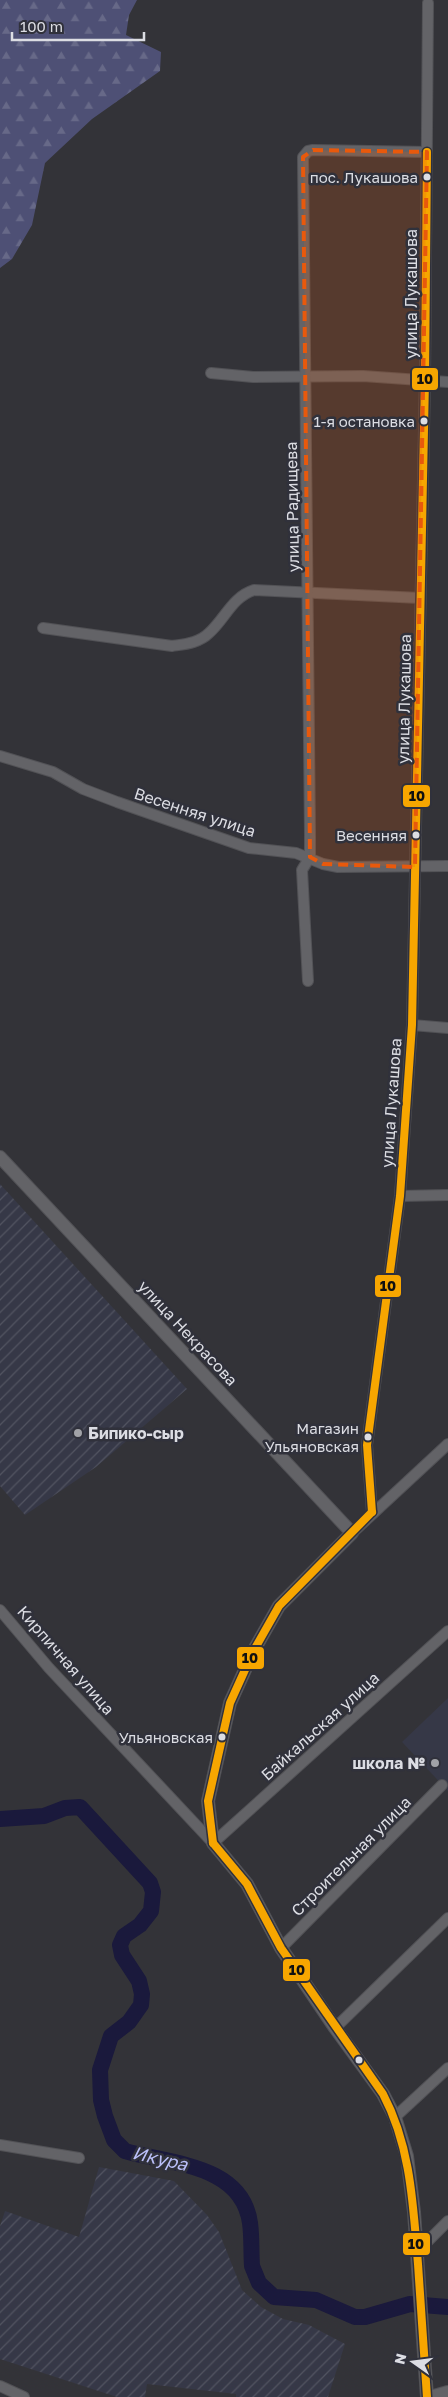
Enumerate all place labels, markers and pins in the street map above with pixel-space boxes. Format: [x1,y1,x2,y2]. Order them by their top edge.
place label: пос. Лукашова [310,168,418,186]
marker: пос. Лукашова [422,172,432,182]
place label: 1-я остановка [313,412,415,430]
marker: 1-я остановка [419,416,429,426]
place label: Весенняя [336,826,407,844]
marker: Весенняя [411,830,421,840]
place label: Магазин Ульяновская [265,1419,359,1455]
place label: Бипико-сыр [88,1423,184,1443]
marker: Бипико-сыр [72,1427,84,1439]
marker: Магазин Ульяновская [363,1432,373,1442]
place label: Ульяновская [119,1728,213,1746]
marker: Ульяновская [217,1732,227,1742]
place label: школа № [353,1753,425,1773]
marker: школа № [429,1757,441,1769]
unlabelled marker [354,2055,364,2065]

